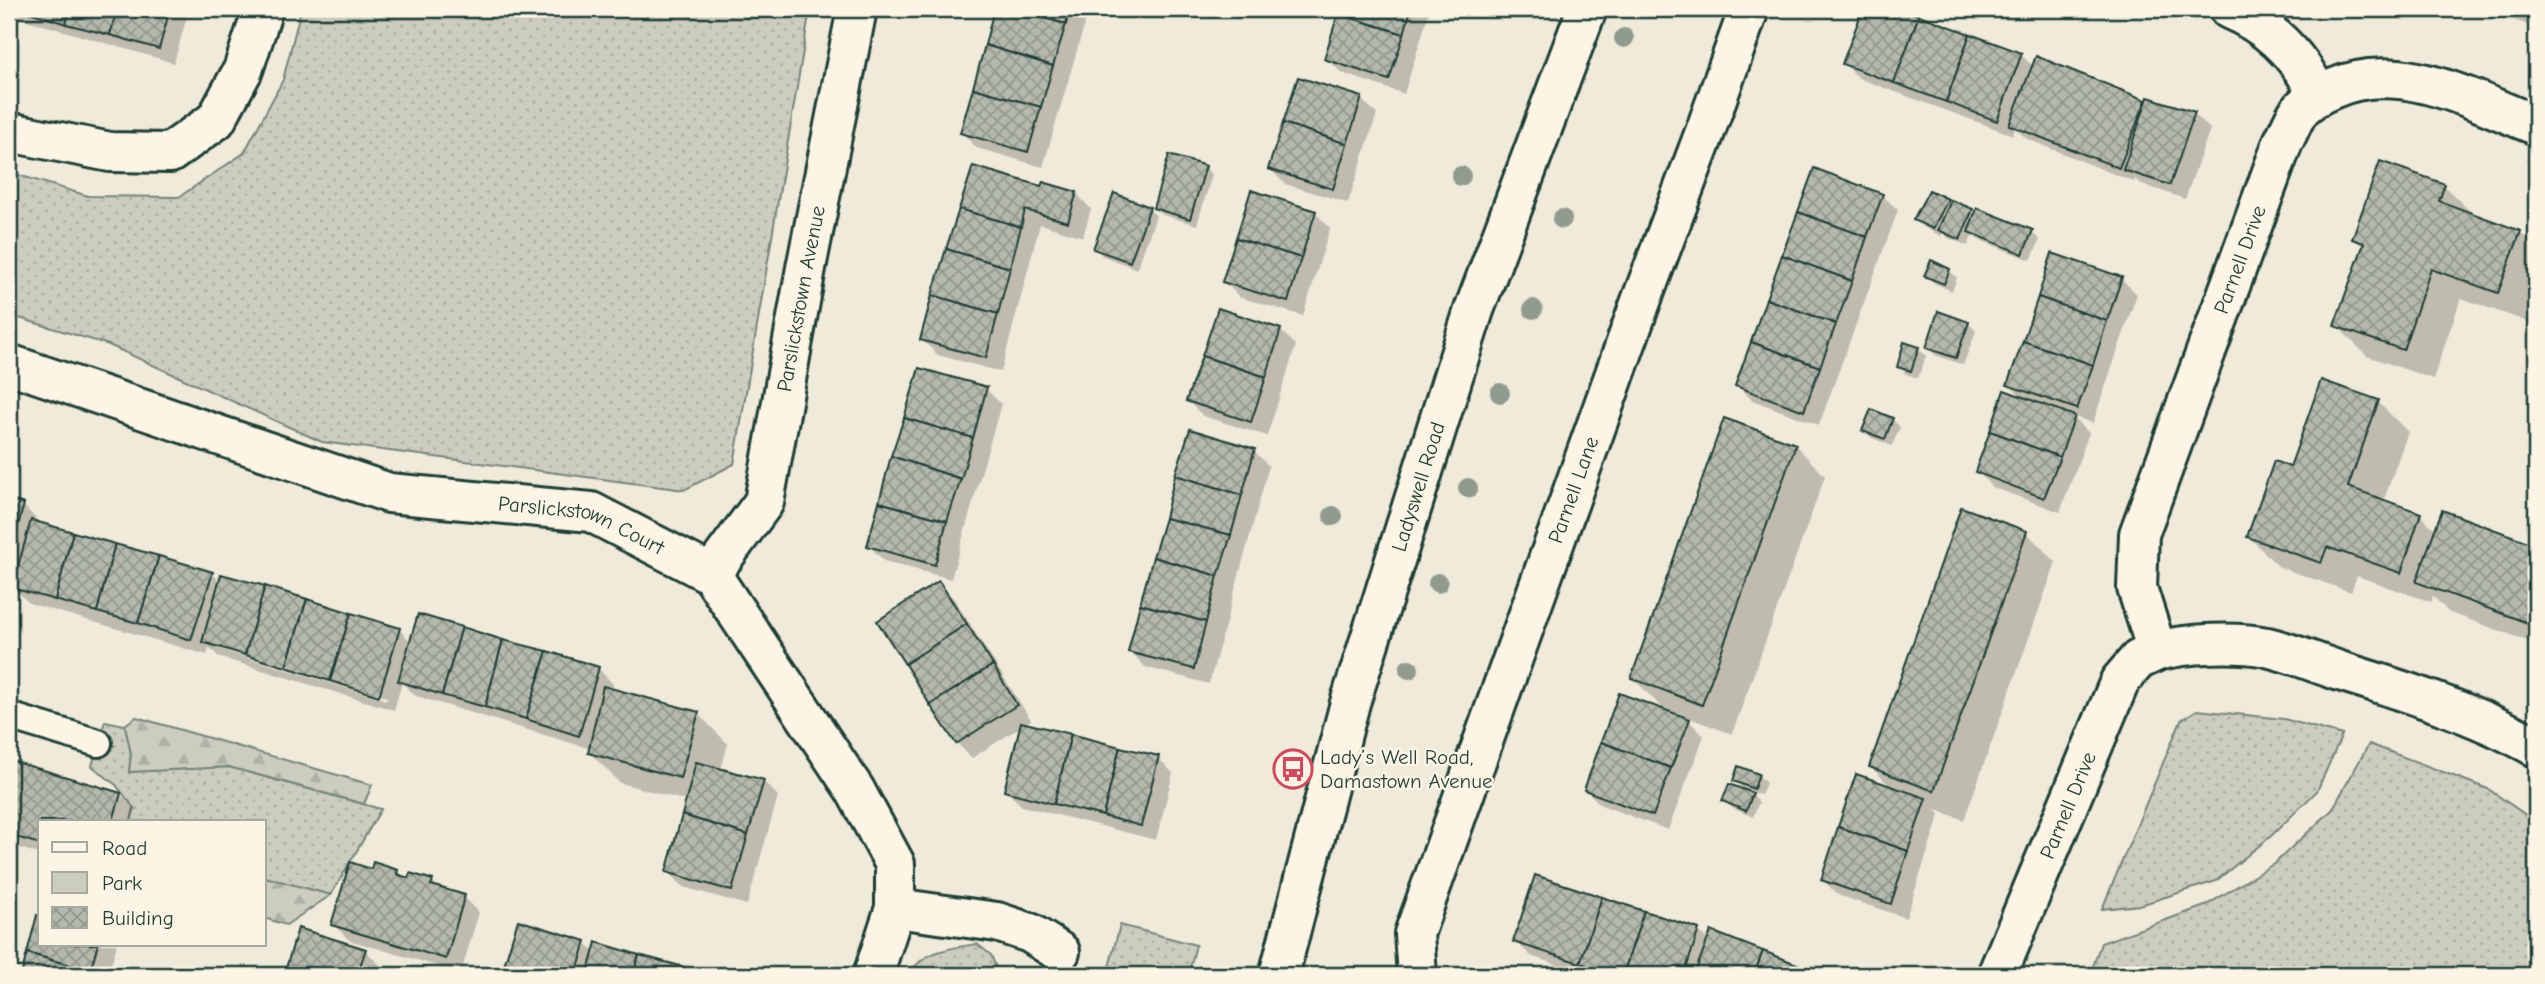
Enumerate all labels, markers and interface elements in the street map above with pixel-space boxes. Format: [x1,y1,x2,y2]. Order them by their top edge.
street label: Parnell Drive [2209,202,2271,317]
street label: Parslickstown Avenue [772,204,830,394]
street label: Ladyswell Road [1387,419,1450,554]
street label: Parnell Lane [1543,433,1603,546]
street label: Parslickstown Court [497,491,669,560]
place label: Lady’s Well Road, Damastown Avenue [1320,745,1492,793]
bus stop icon: Lady’s Well Road, Damastown Avenue [1272,748,1314,790]
street label: Parnell Drive [2035,748,2101,862]
legend [38,820,266,946]
text: Road [102,836,147,860]
text: Park [102,871,142,895]
text: Building [102,906,174,930]

